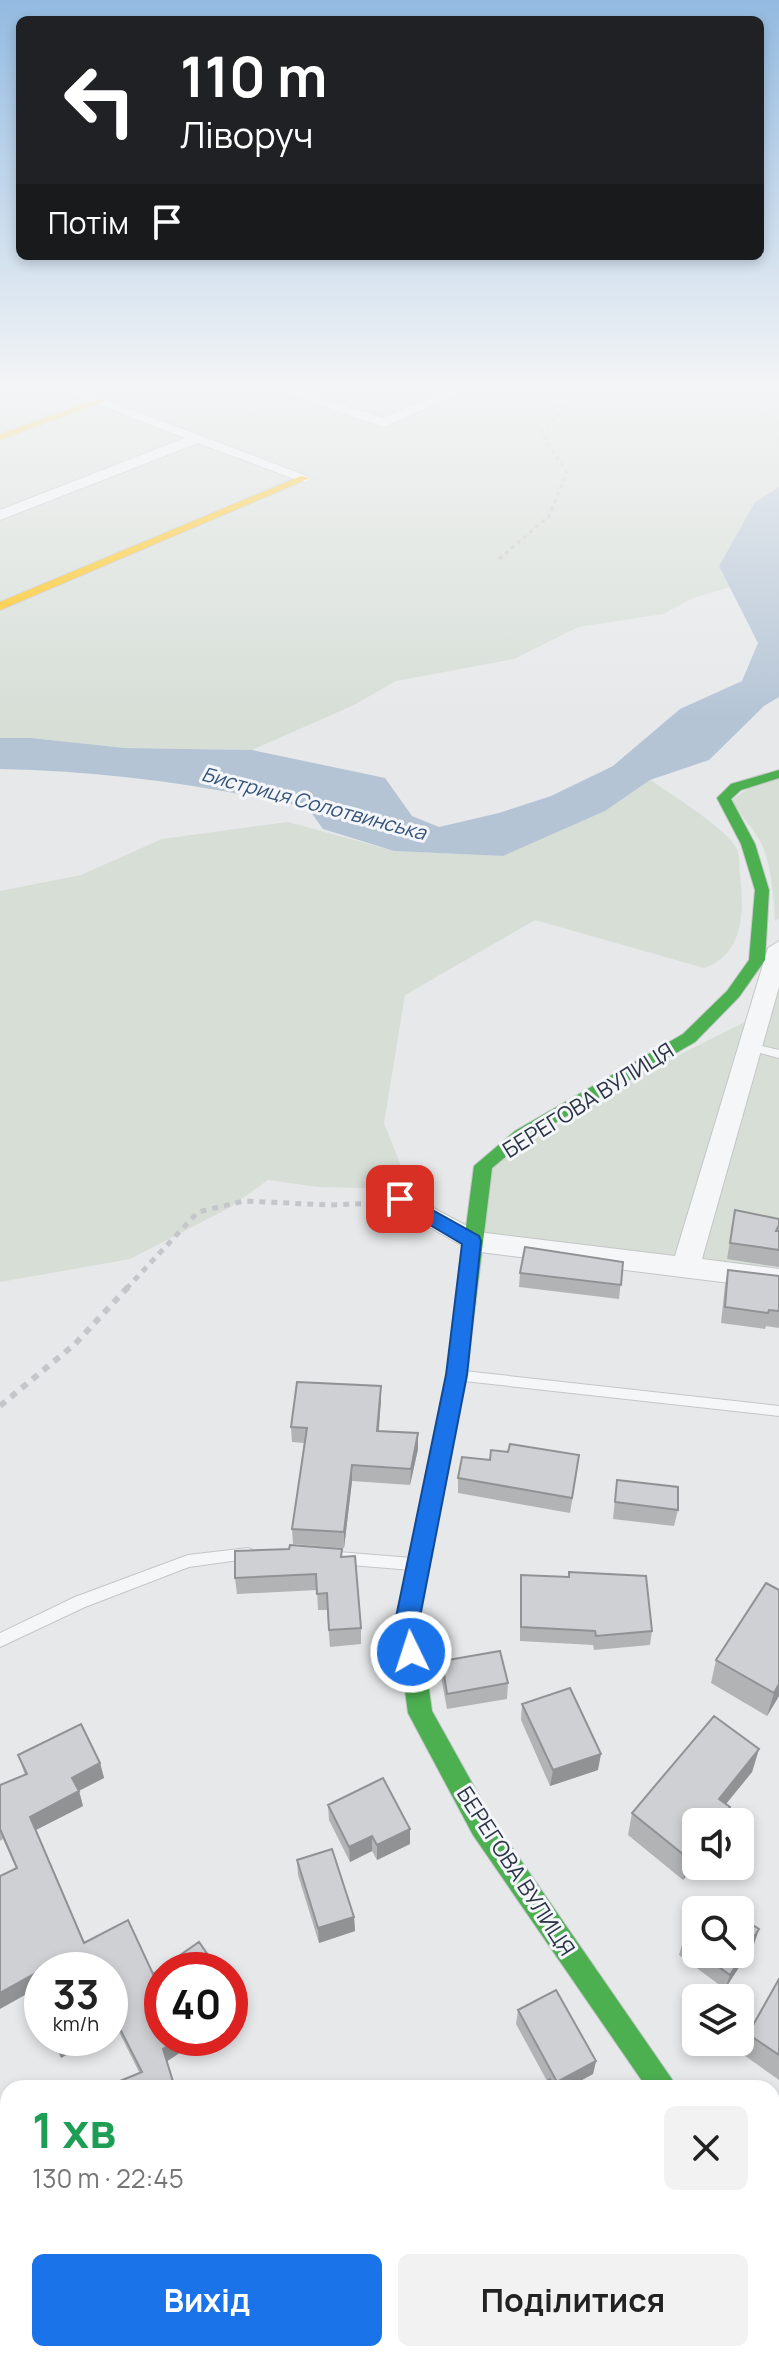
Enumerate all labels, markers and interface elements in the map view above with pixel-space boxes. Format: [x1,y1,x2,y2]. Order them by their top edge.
text: 110 m [180,37,327,114]
icon: left [48,48,152,152]
text: Ліворуч [180,110,313,159]
icon: arrive [145,200,189,244]
text: Потім [48,202,129,243]
water label: Бистриця Солотвинська [199,760,430,846]
street label: БЕРЕГОВА ВУЛИЦЯ [497,1035,679,1165]
pin [366,1165,434,1233]
icon: arrive [378,1177,422,1221]
position arrow [369,1610,453,1694]
street label: БЕРЕГОВА ВУЛИЦЯ [450,1781,582,1961]
map controls [682,1808,754,2056]
button: sound [682,1808,754,1880]
button: search [682,1896,754,1968]
speed limit sign: 40 [144,1952,248,2056]
text: 33 [53,1966,99,2021]
button: layers [682,1984,754,2056]
text: km/h [53,2010,99,2037]
text: 1 хв [32,2097,116,2162]
button: close [664,2106,748,2190]
text: 130 m · 22:45 [32,2160,184,2196]
button: Вихід [32,2254,382,2346]
button: Поділитися [398,2254,748,2346]

